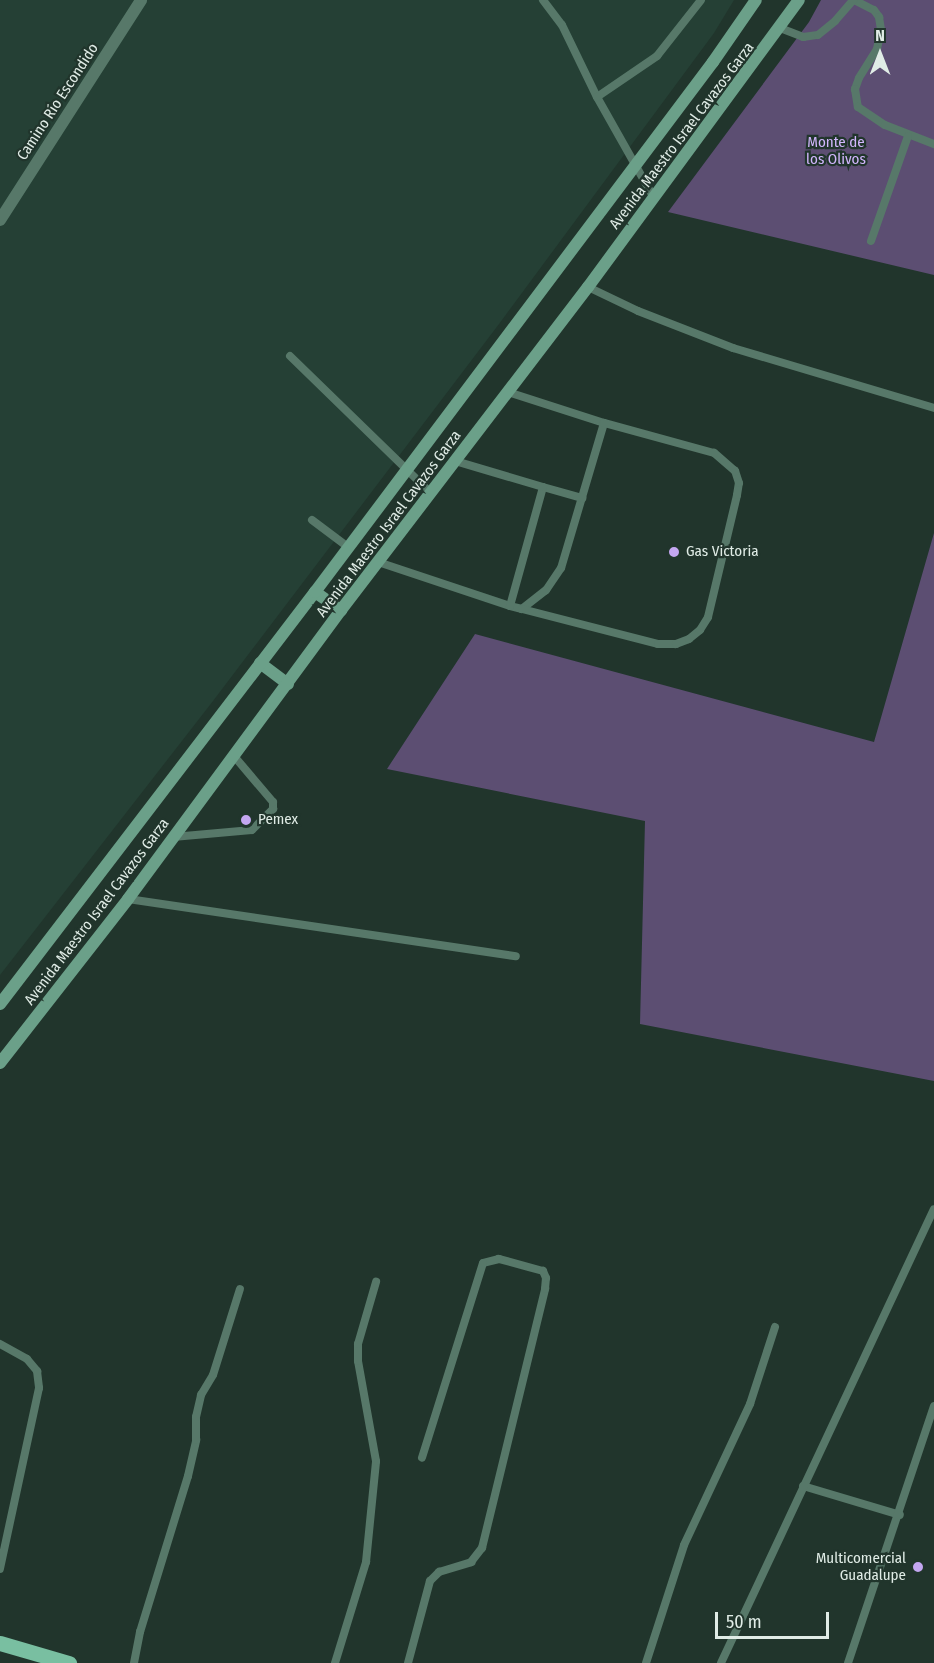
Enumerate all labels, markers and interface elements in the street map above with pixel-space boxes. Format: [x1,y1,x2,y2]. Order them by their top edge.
north arrow [850,24,910,84]
text: N [875,26,885,45]
street label: Avenida Maestro Israel Cavazos Garza [606,39,758,233]
street label: Camino Río Escondido [13,40,103,164]
park label: Monte de los Olivos [806,133,866,168]
street label: Avenida Maestro Israel Cavazos Garza [313,427,465,621]
place label: Gas Victoria [686,543,759,561]
marker: Gas Victoria [667,545,681,559]
place label: Pemex [258,811,298,829]
marker: Pemex [239,813,253,827]
street label: Avenida Maestro Israel Cavazos Garza [21,815,173,1009]
place label: Multicomercial Guadalupe [816,1549,906,1584]
marker: Multicomercial Guadalupe [911,1560,925,1574]
scale bar [718,1600,832,1638]
text: 50 m [726,1611,762,1633]

